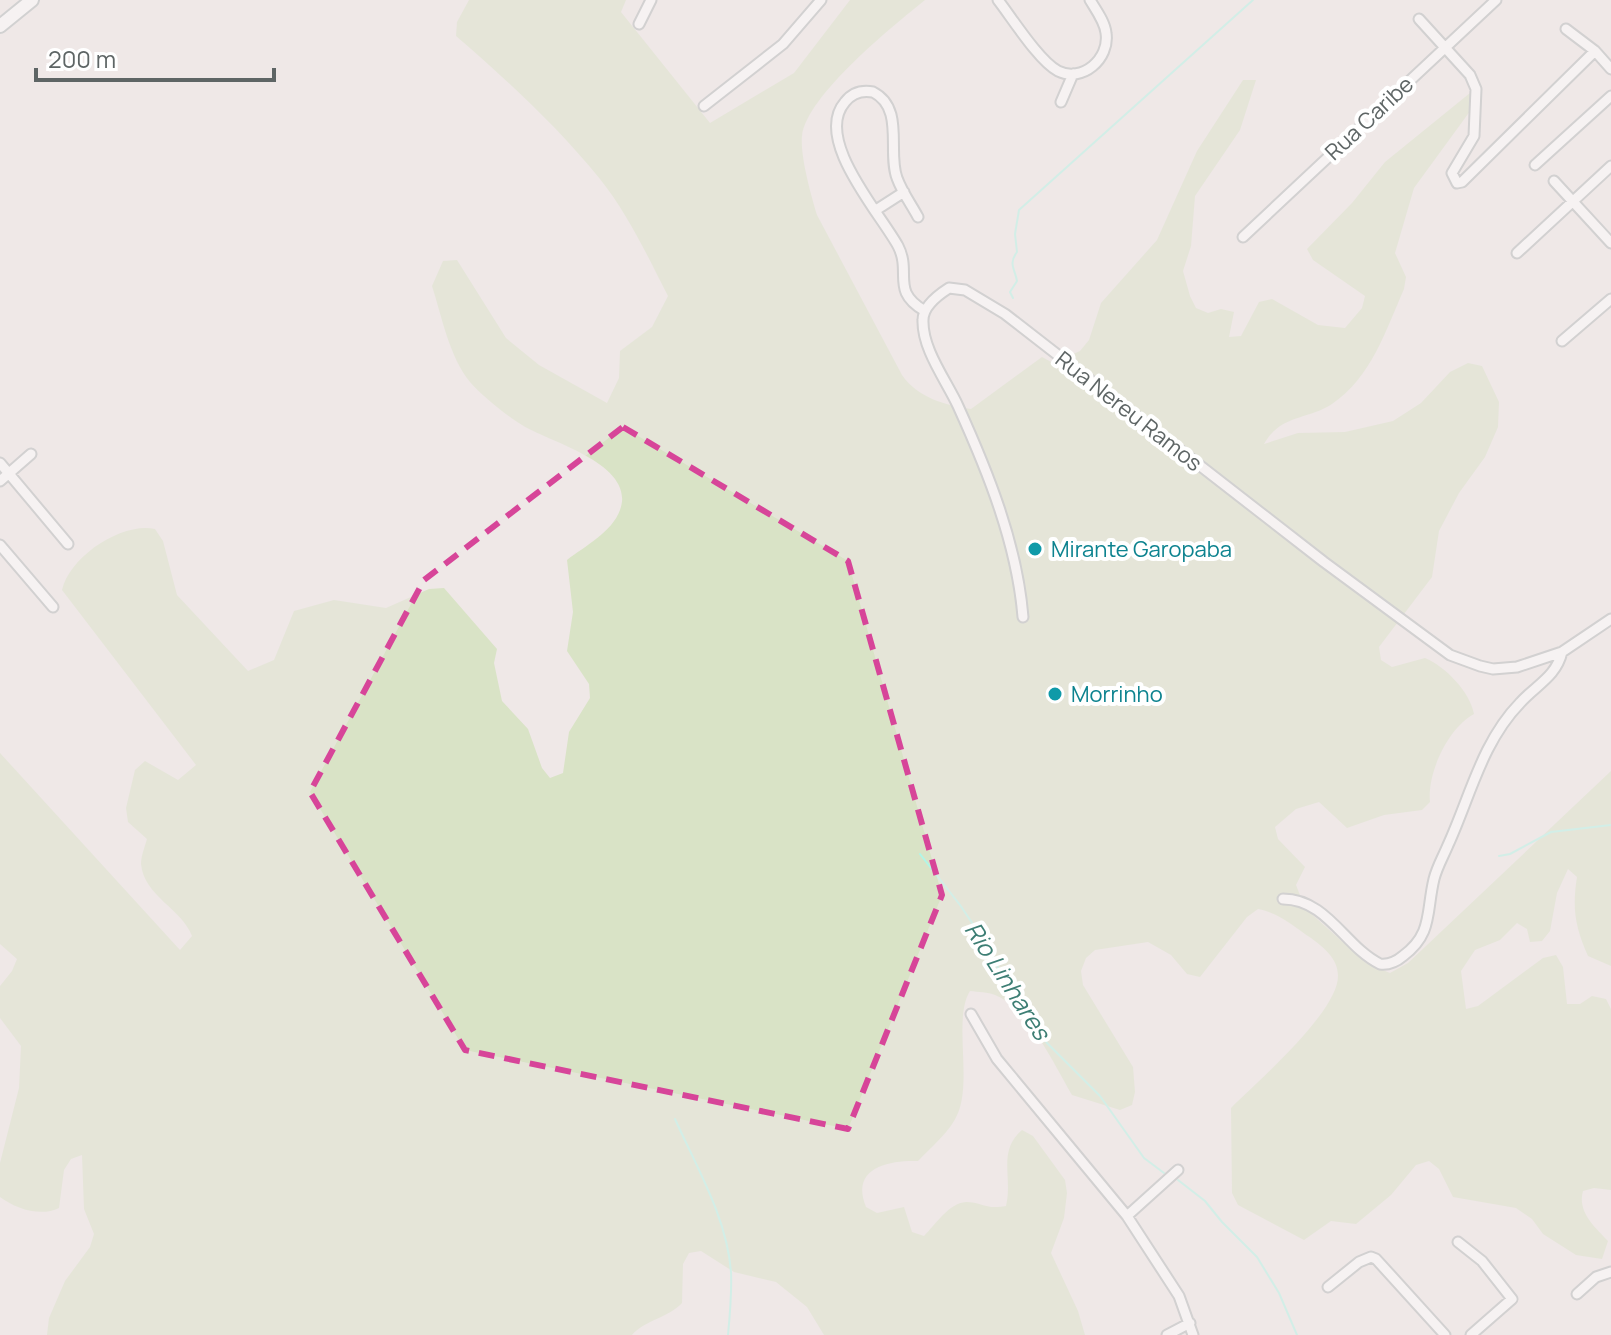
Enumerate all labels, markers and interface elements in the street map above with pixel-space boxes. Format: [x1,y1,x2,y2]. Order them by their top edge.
scale bar [36,32,274,82]
text: 200 m [48,42,116,75]
street label: Rua Caribe [1318,69,1420,167]
street label: Rua Nereu Ramos [1049,344,1209,478]
place label: Mirante Garopaba [1051,534,1232,564]
marker: Mirante Garopaba [1026,540,1044,558]
place label: Morrinho [1071,679,1163,709]
marker: Morrinho [1046,685,1064,703]
water label: Rio Linhares [958,915,1060,1048]

